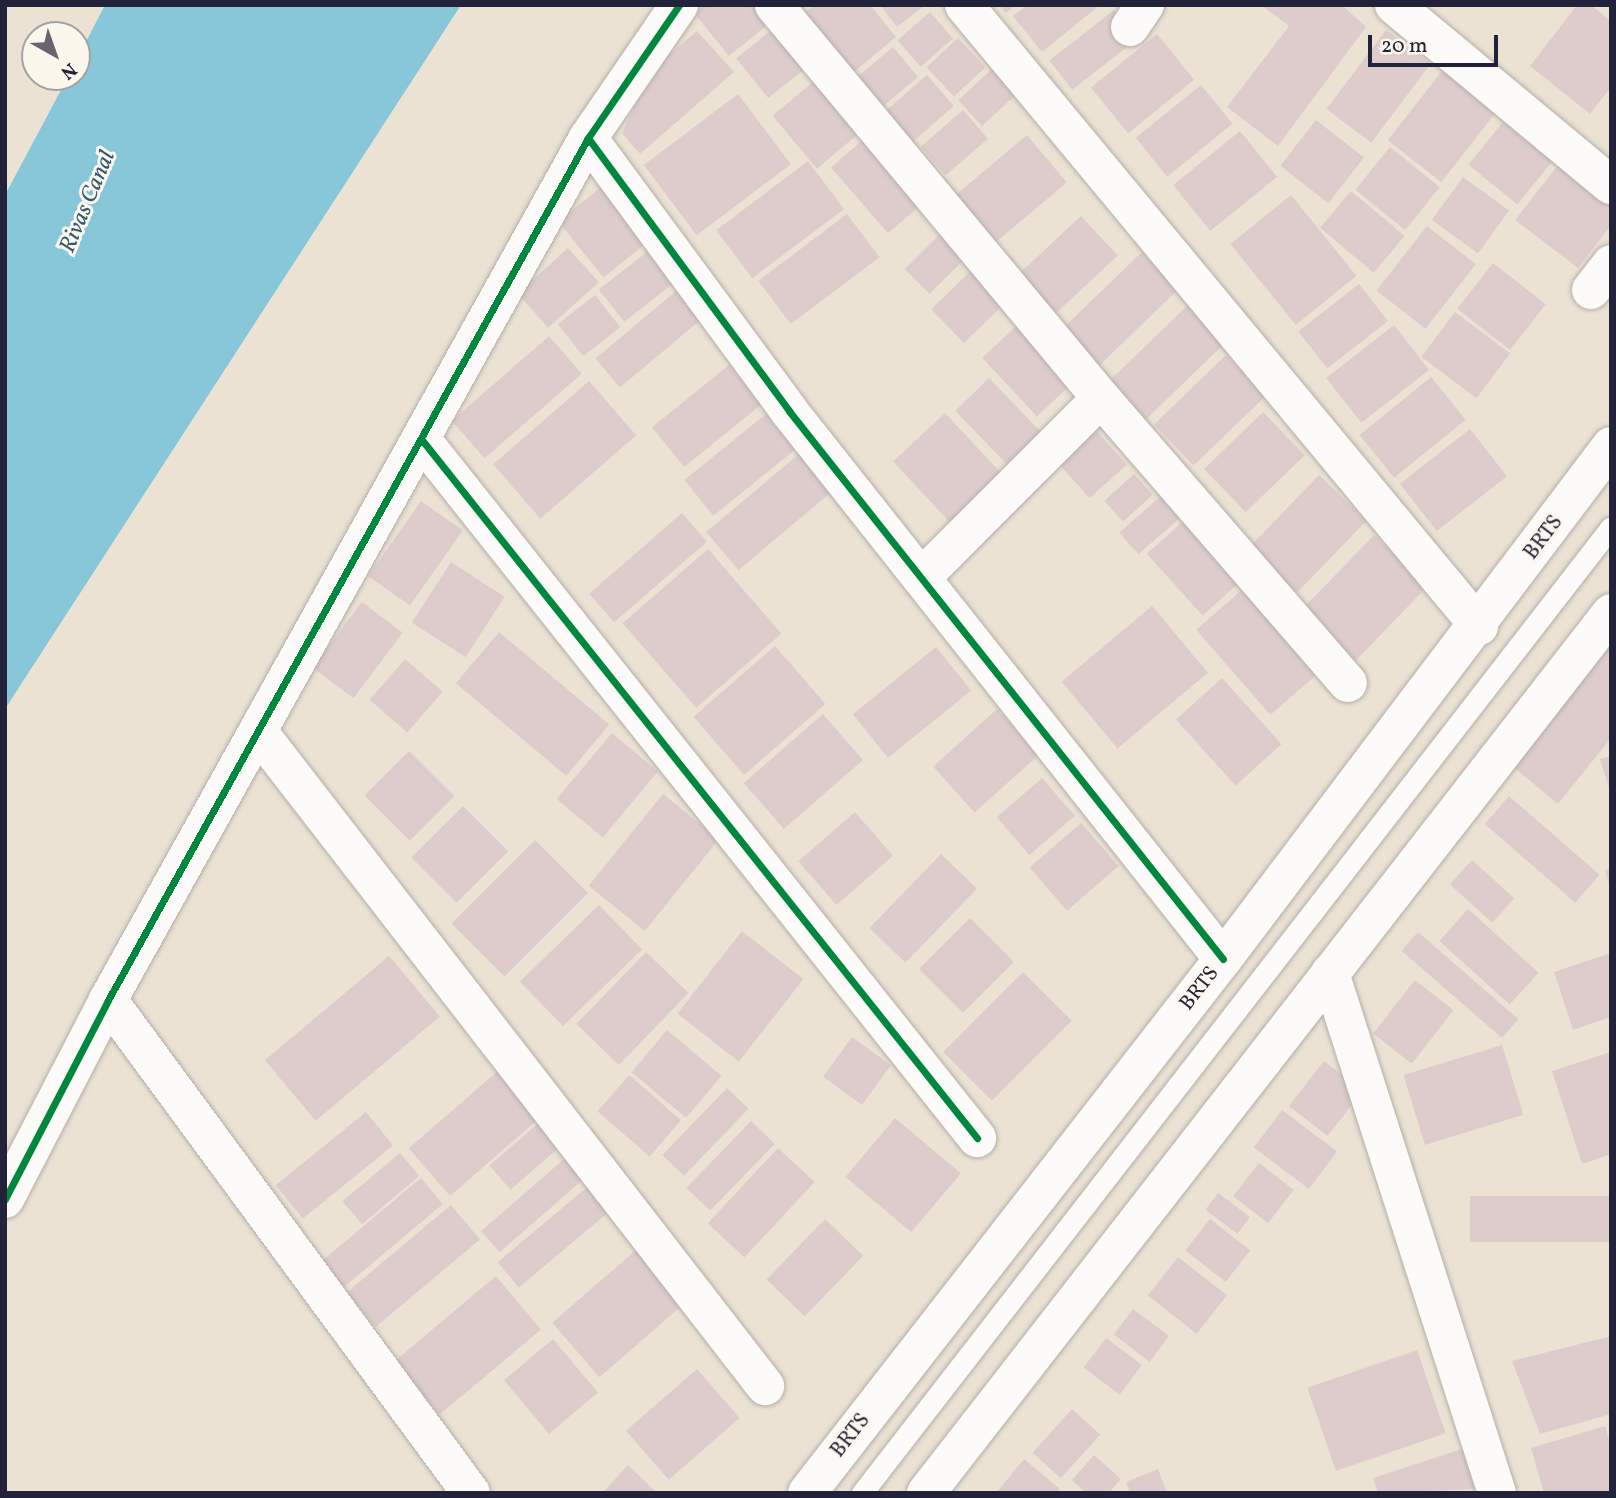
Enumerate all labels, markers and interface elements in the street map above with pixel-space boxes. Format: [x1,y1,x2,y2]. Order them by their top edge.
north arrow [21,21,91,91]
scale bar [1371,21,1500,65]
text: 20 m [1381,32,1427,61]
text: N [55,56,82,85]
water label: Rivas Canal [54,147,122,257]
street label: BRTS [1519,511,1569,565]
street label: BRTS [1175,962,1225,1016]
street label: BRTS [826,1409,876,1463]

